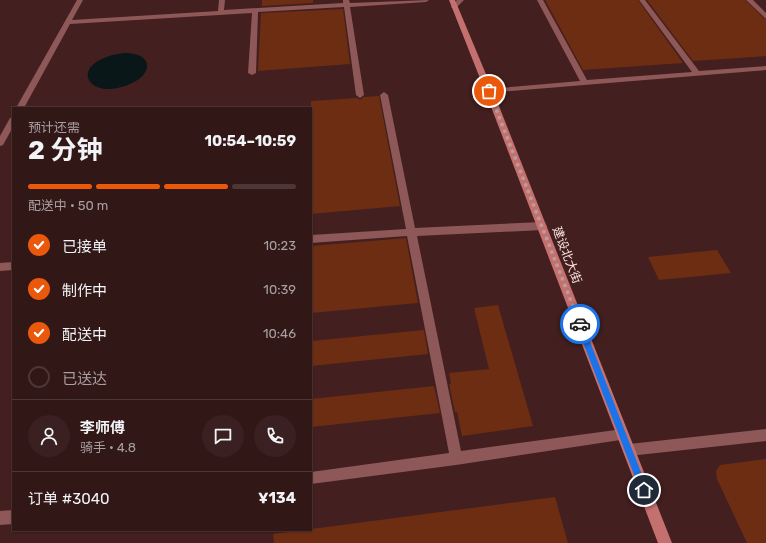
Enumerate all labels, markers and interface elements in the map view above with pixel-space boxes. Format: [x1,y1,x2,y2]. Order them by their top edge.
pin [472,74,506,108]
icon: bag [478,80,500,102]
text: 预计还需 [28,120,80,135]
text: 10:54–10:59 [205,132,296,150]
text: 2 分钟 [28,135,102,166]
text: 配送中 · 50 m [28,198,108,213]
street label: 建设北大街 [550,224,584,286]
icon: check [28,234,50,256]
text: 已接单 [62,238,107,256]
text: 10:23 [263,238,296,253]
icon: check [28,278,50,300]
text: 制作中 [62,282,107,300]
text: 10:39 [263,282,296,297]
courier [560,304,600,344]
icon: car [569,313,591,335]
icon: check [28,322,50,344]
text: 配送中 [62,326,107,344]
text: 10:46 [263,326,296,341]
text: 已送达 [62,370,107,388]
button: person [28,415,70,457]
button: chat [202,415,244,457]
button: phone [254,415,296,457]
text: 李师傅 [80,419,125,437]
text: 骑手 · 4.8 [80,440,136,455]
pin [627,473,661,507]
icon: home [633,479,655,501]
text: ¥134 [258,489,296,507]
text: 订单 #3040 [28,490,110,508]

